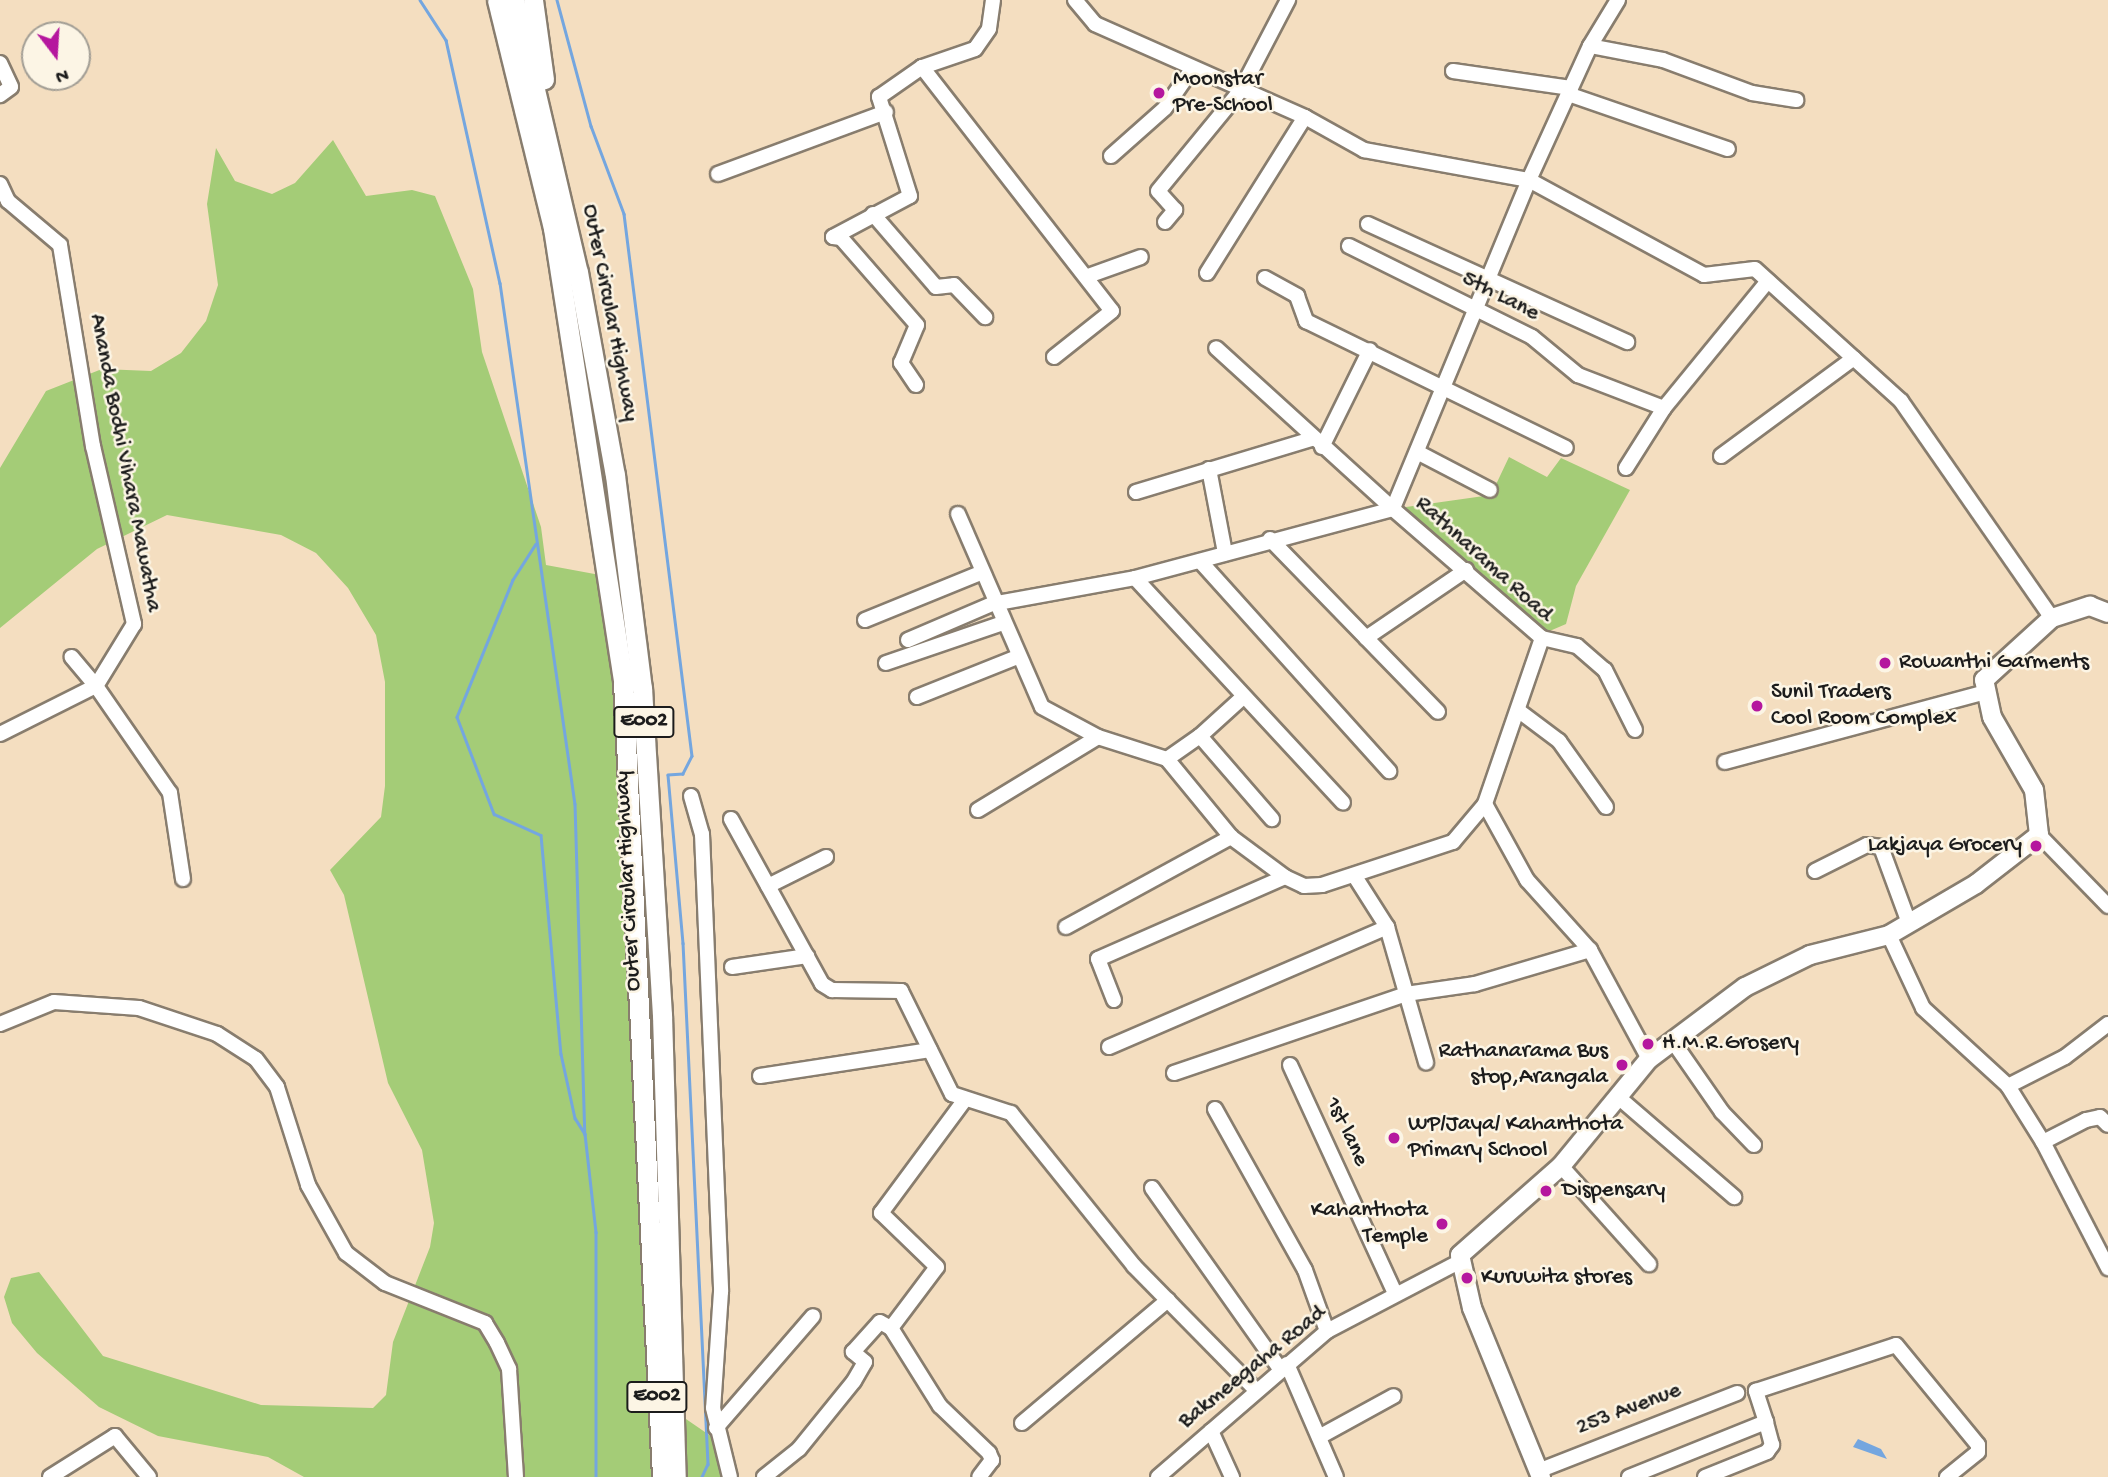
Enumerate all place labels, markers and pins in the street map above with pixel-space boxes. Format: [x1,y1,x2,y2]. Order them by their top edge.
place label: Moonstar Pre-School [1173,66,1273,120]
marker: Moonstar Pre-School [1151,85,1167,101]
place label: Rowanthi Garments [1899,649,2089,677]
marker: Rowanthi Garments [1877,655,1893,671]
place label: Sunil Traders Cool Room Complex [1771,679,1957,733]
marker: Sunil Traders Cool Room Complex [1749,698,1765,714]
place label: Lakjaya Grocery [1868,832,2022,860]
marker: Lakjaya Grocery [2028,838,2044,854]
place label: H.M.R.Grosery [1662,1030,1799,1058]
marker: H.M.R.Grosery [1640,1036,1656,1052]
place label: Rathanarama Bus stop,Arangala [1438,1038,1608,1092]
marker: Rathanarama Bus stop,Arangala [1614,1057,1630,1073]
place label: WP/Jaya/ Kahanthota Primary School [1408,1111,1623,1165]
marker: WP/Jaya/ Kahanthota Primary School [1386,1130,1402,1146]
place label: Dispensary [1562,1177,1665,1205]
marker: Dispensary [1536,1181,1556,1201]
place label: Kahanthota Temple [1311,1197,1428,1251]
marker: Kahanthota Temple [1434,1216,1450,1232]
place label: Kuruwita stores [1481,1264,1632,1292]
marker: Kuruwita stores [1459,1270,1475,1286]

